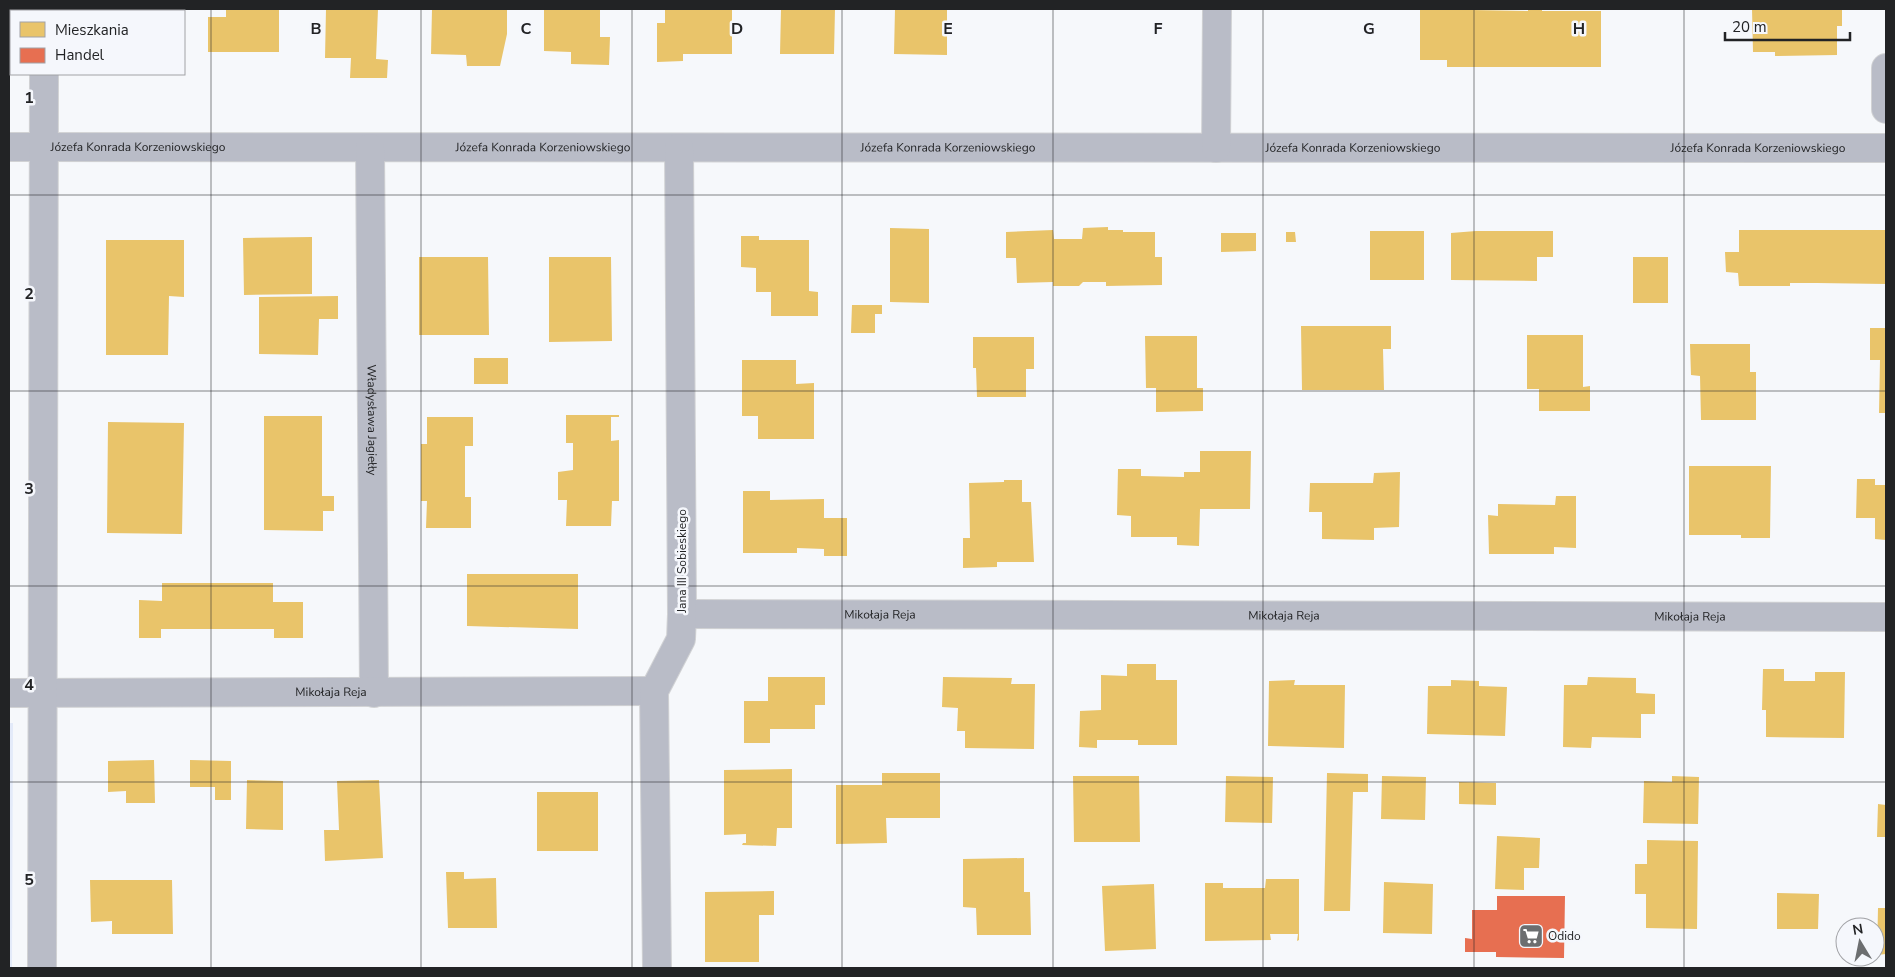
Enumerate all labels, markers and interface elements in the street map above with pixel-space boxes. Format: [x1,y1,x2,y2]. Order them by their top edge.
legend [10,10,185,75]
scale bar [1725,10,1850,42]
text: 20 m [1732,17,1767,37]
text: B [310,18,322,40]
text: C [521,18,532,40]
text: D [731,18,743,40]
text: E [943,18,953,40]
text: F [1154,18,1163,40]
text: G [1363,18,1375,40]
text: H [1573,18,1585,40]
text: Mieszkania [55,20,129,40]
text: Handel [55,45,105,65]
text: 1 [24,87,34,109]
street label: Józefa Konrada Korzeniowskiego [50,139,226,155]
street label: Józefa Konrada Korzeniowskiego [455,139,631,155]
street label: Józefa Konrada Korzeniowskiego [860,139,1036,156]
street label: Józefa Konrada Korzeniowskiego [1265,140,1441,156]
street label: Józefa Konrada Korzeniowskiego [1670,140,1846,156]
text: 2 [24,283,34,305]
street label: Władysława Jagiełły [364,364,380,476]
text: 3 [24,478,34,500]
street label: Jana III Sobieskiego [674,509,690,614]
street label: Mikołaja Reja [844,606,916,623]
street label: Mikołaja Reja [1248,607,1320,624]
street label: Mikołaja Reja [1654,608,1726,625]
text: 4 [24,674,34,696]
street label: Mikołaja Reja [295,684,367,700]
text: 5 [24,869,34,891]
north arrow [1835,917,1885,967]
text: N [1851,919,1865,940]
supermarket icon: Odido [1518,923,1544,949]
place label: Odido [1548,928,1581,944]

